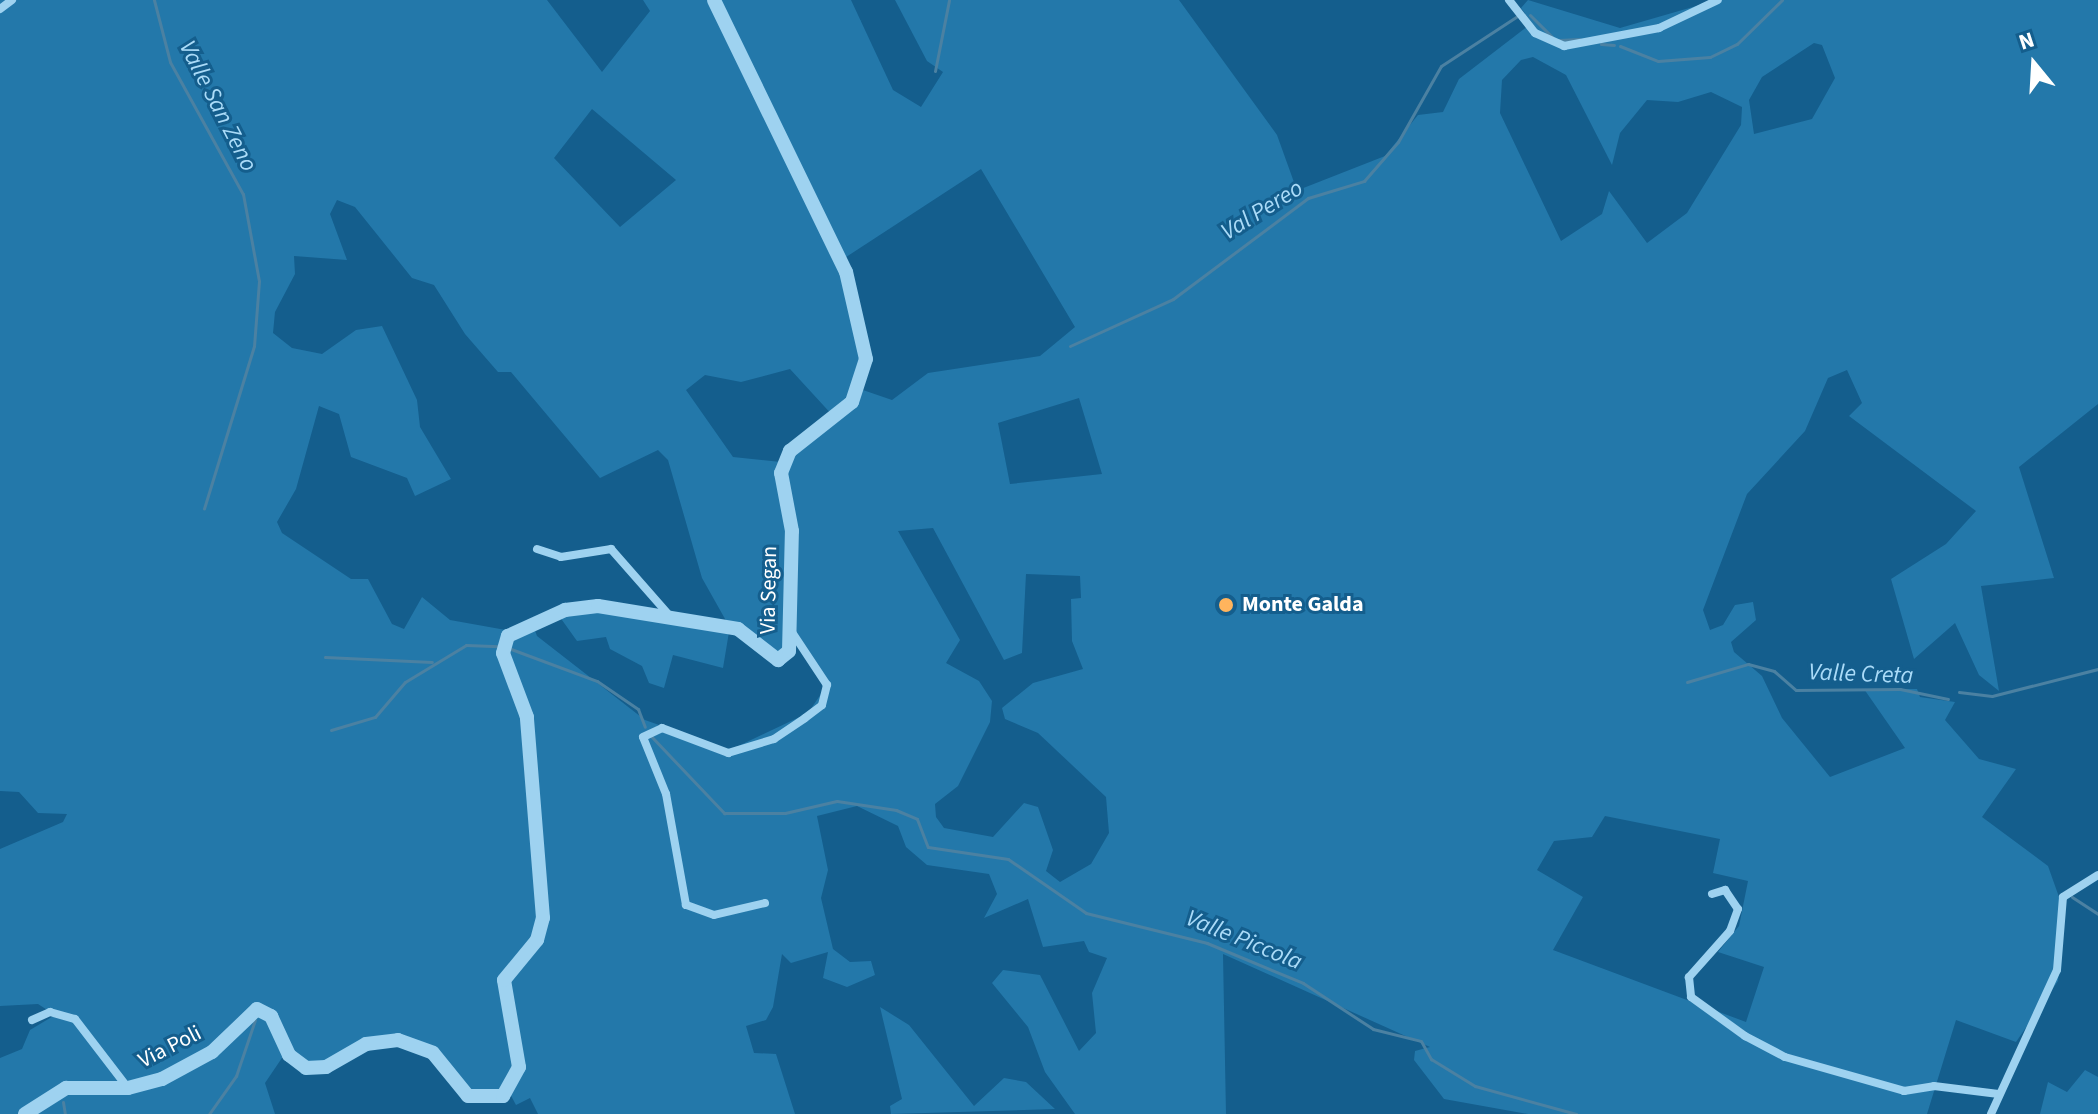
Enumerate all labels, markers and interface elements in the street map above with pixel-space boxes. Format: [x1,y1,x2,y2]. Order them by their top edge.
north arrow [1994,24,2074,104]
text: N [2015,24,2038,59]
water label: Valle San Zeno [173,36,263,176]
water label: Val Pereo [1216,174,1308,246]
street label: Via Segan [755,546,783,634]
place label: Monte Galda [1242,592,1364,618]
marker: Monte Galda [1217,596,1235,614]
water label: Valle Creta [1808,658,1914,690]
water label: Valle Piccola [1182,904,1306,976]
street label: Via Poli [134,1020,206,1074]

